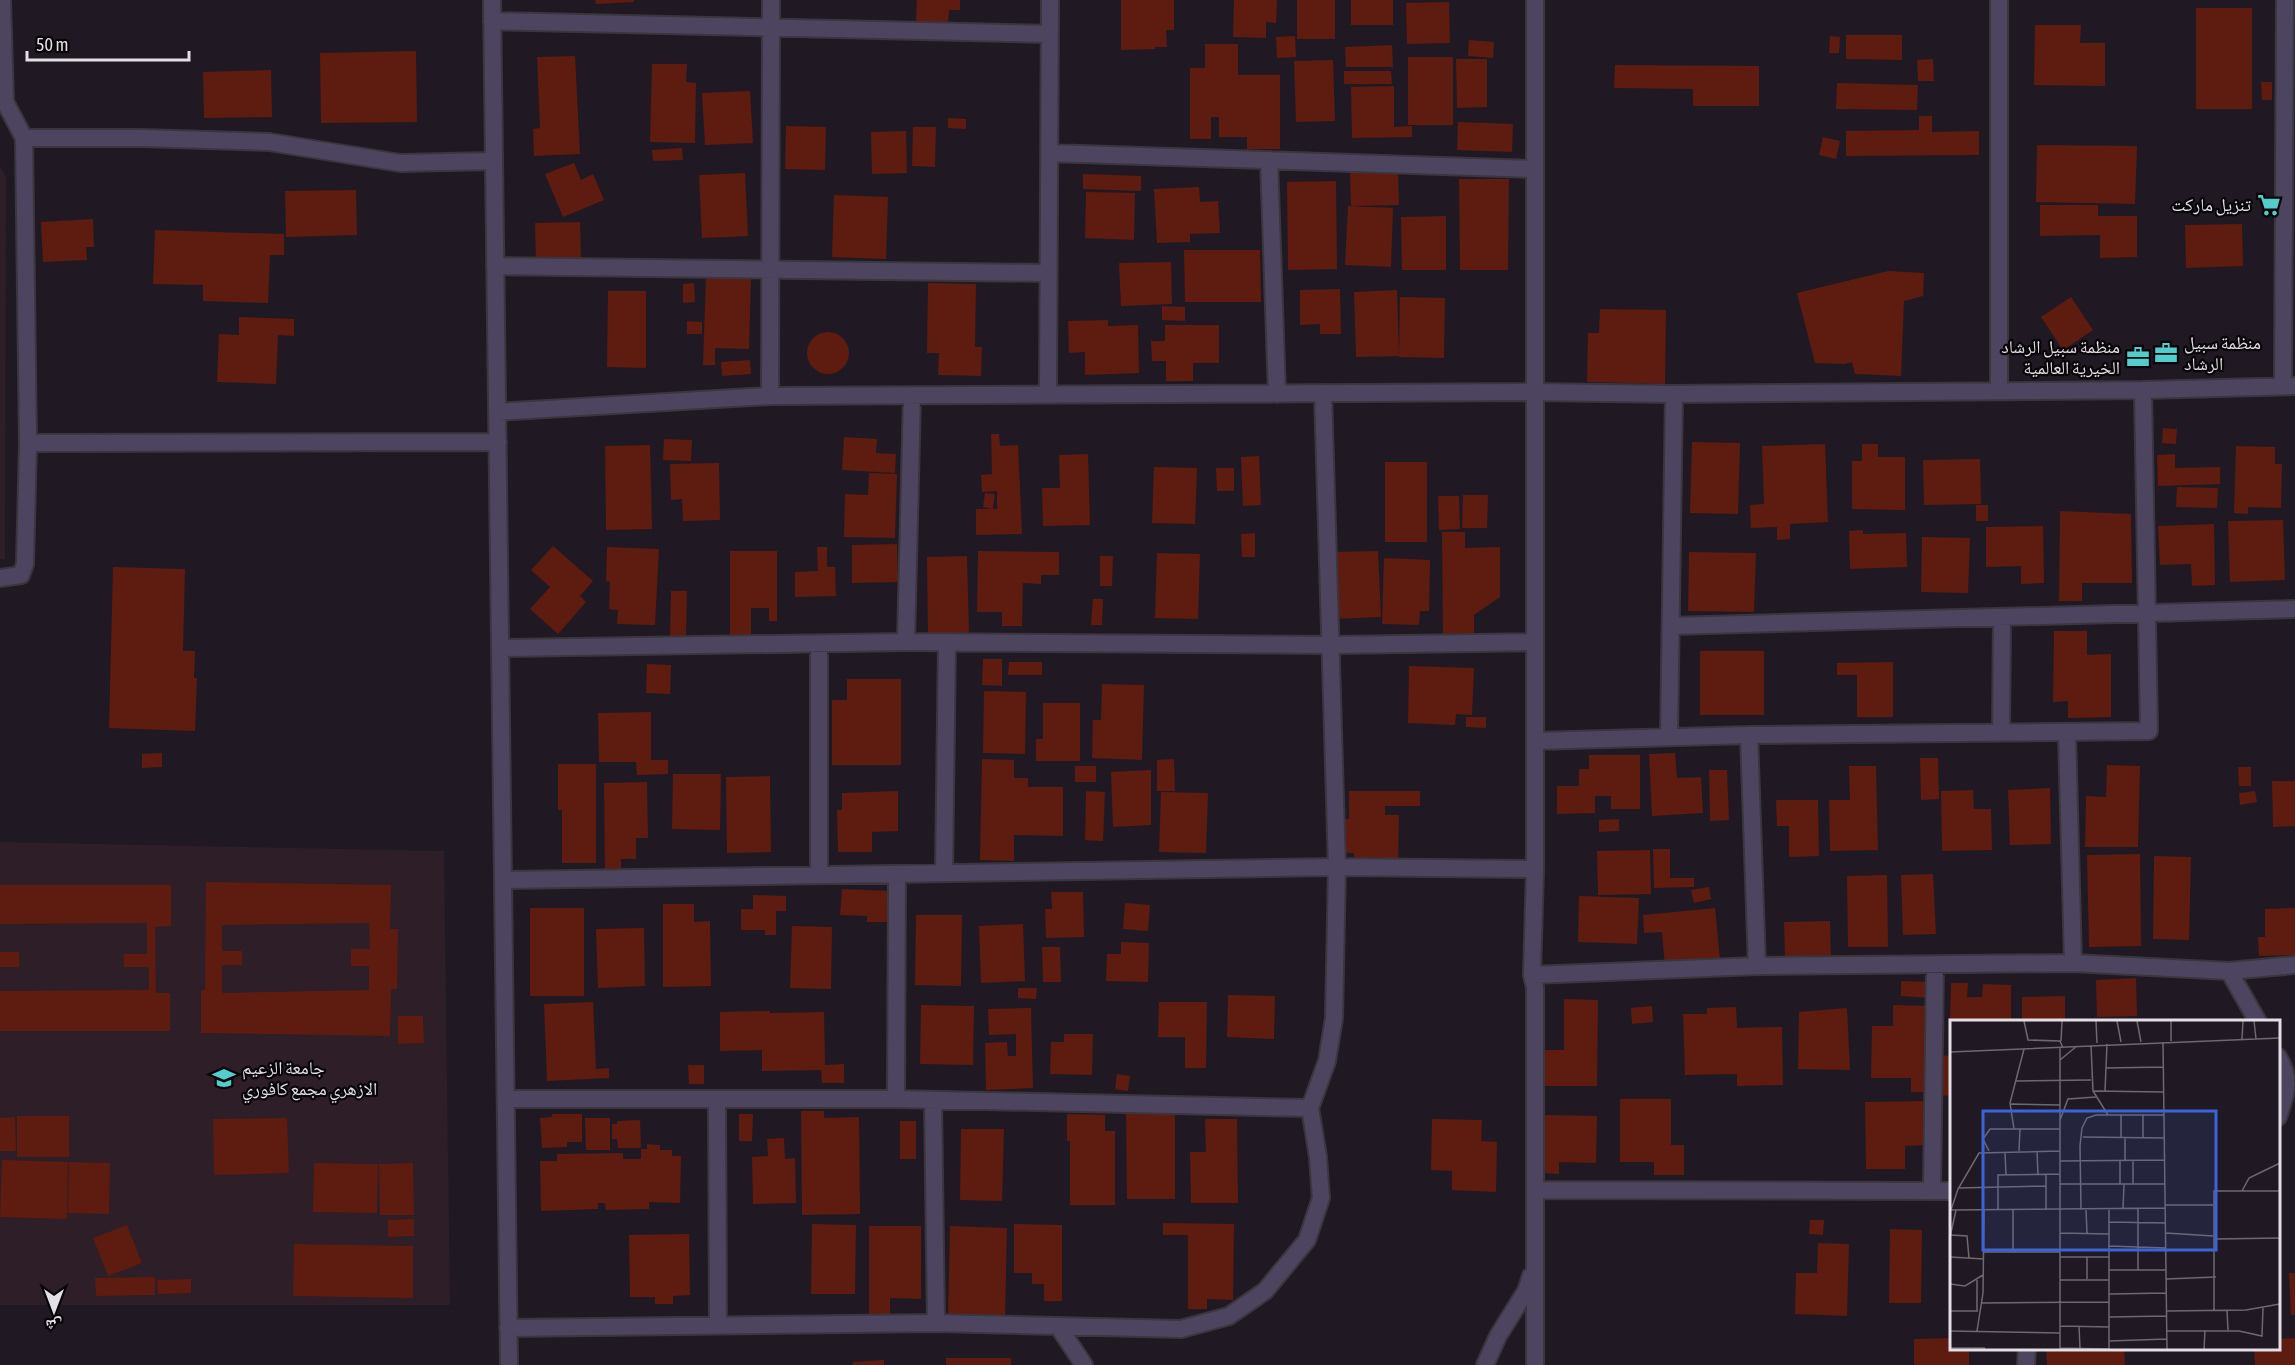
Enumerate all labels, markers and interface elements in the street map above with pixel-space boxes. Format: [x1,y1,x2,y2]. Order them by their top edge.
scale bar [27,24,189,62]
text: 50 m [36,34,68,55]
supermarket icon: تنزيل ماركت [2256,192,2282,218]
place label: تنزيل ماركت [2171,194,2251,216]
place label: منظمة سبيل الرشاد [2184,332,2261,374]
place label: منظمة سبيل الرشاد الخيرية العالمية [2001,336,2120,378]
office icon: منظمة سبيل الرشاد [2153,340,2179,366]
office icon: منظمة سبيل الرشاد الخيرية العالمية [2125,344,2151,370]
inset map [1950,1020,2280,1350]
place label: جامعة الزعيم الازهري مجمع كافوري [242,1057,377,1104]
school or university icon: جامعة الزعيم الازهري مجمع كافوري [211,1065,237,1091]
north arrow [24,1281,84,1341]
text: ش [45,1316,62,1335]

